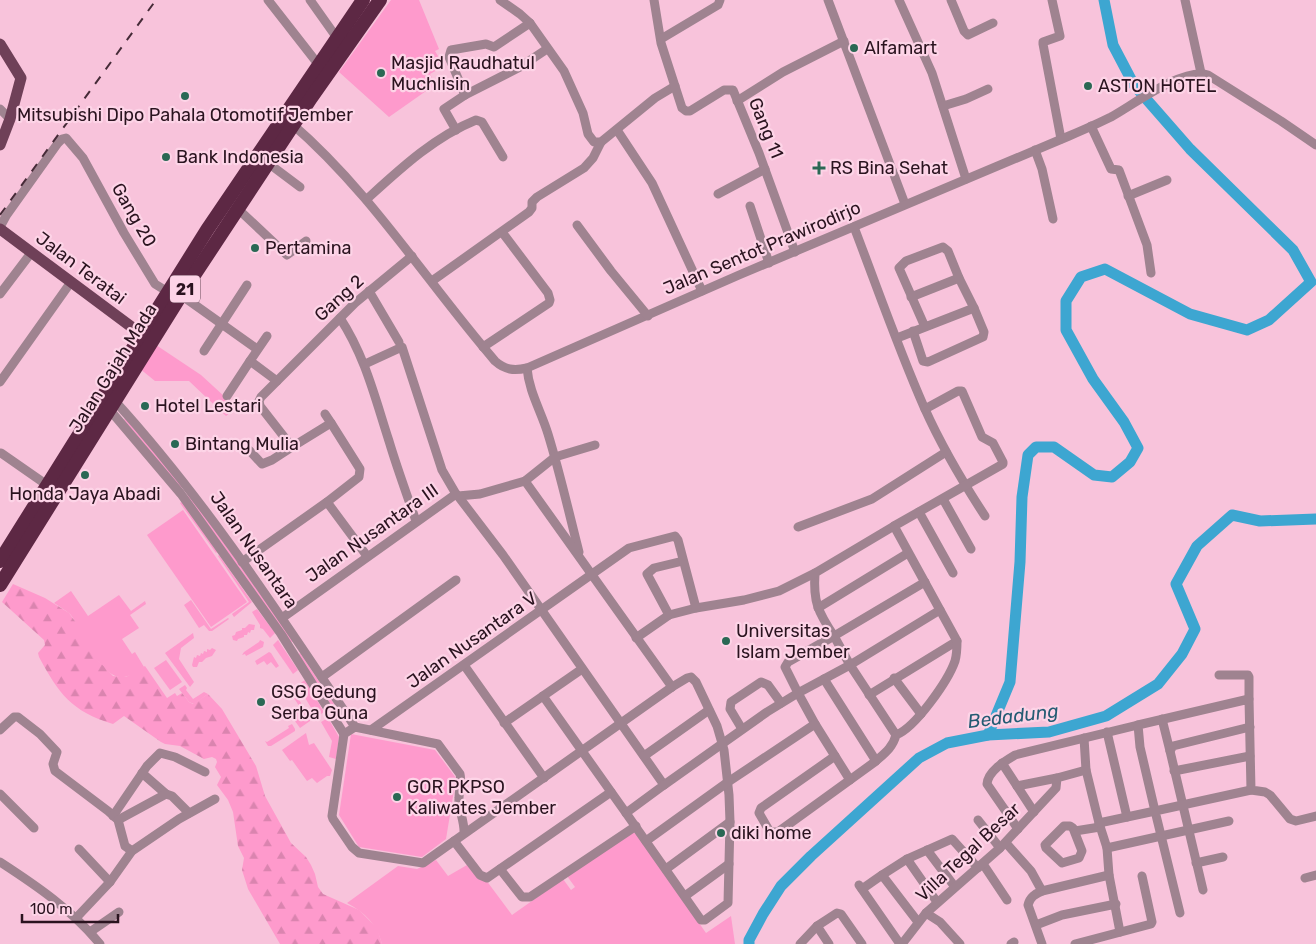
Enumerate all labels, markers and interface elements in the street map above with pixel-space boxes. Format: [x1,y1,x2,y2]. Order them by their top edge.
place label: Alfamart [864,37,937,59]
marker: Alfamart [848,42,860,54]
place label: Masjid Raudhatul Muchlisin [391,52,535,95]
marker: Masjid Raudhatul Muchlisin [375,67,387,79]
place label: ASTON HOTEL [1098,75,1216,97]
marker: ASTON HOTEL [1082,80,1094,92]
marker: Mitsubishi Dipo Pahala Otomotif Jember [179,90,191,102]
street label: Gang 11 [744,94,788,162]
place label: Mitsubishi Dipo Pahala Otomotif Jember [17,104,353,126]
place label: Bank Indonesia [176,146,304,168]
marker: Bank Indonesia [160,151,172,163]
place label: RS Bina Sehat [830,157,948,179]
marker: RS Bina Sehat [812,161,826,175]
street label: Gang 20 [107,179,161,251]
street label: Jalan Sentot Prawirodirjo [660,196,864,300]
street label: Jalan Teratai [32,227,130,309]
place label: Pertamina [265,237,352,259]
marker: Pertamina [249,242,261,254]
street label: Gang 2 [310,270,368,326]
road number: 21 [170,276,200,302]
street label: Jalan Gajah Mada [64,299,162,437]
place label: Hotel Lestari [155,395,261,417]
marker: Hotel Lestari [139,400,151,412]
place label: Bintang Mulia [185,433,299,455]
marker: Bintang Mulia [169,438,181,450]
marker: Honda Jaya Abadi [79,469,91,481]
street label: Jalan Nusantara III [301,479,443,587]
place label: Honda Jaya Abadi [9,483,161,505]
street label: Jalan Nusantara [205,487,303,613]
street label: Jalan Nusantara V [403,587,541,693]
place label: Universitas Islam Jember [736,620,850,663]
marker: Universitas Islam Jember [720,635,732,647]
place label: GSG Gedung Serba Guna [271,681,377,724]
marker: GSG Gedung Serba Guna [255,696,267,708]
water label: Bedadung [966,699,1060,733]
place label: GOR PKPSO Kaliwates Jember [407,776,556,819]
marker: GOR PKPSO Kaliwates Jember [391,791,403,803]
street label: Villa Tegal Besar [911,798,1025,906]
place label: diki home [731,822,812,844]
marker: diki home [715,827,727,839]
scale bar [22,892,119,924]
text: 100 m [30,900,72,918]

